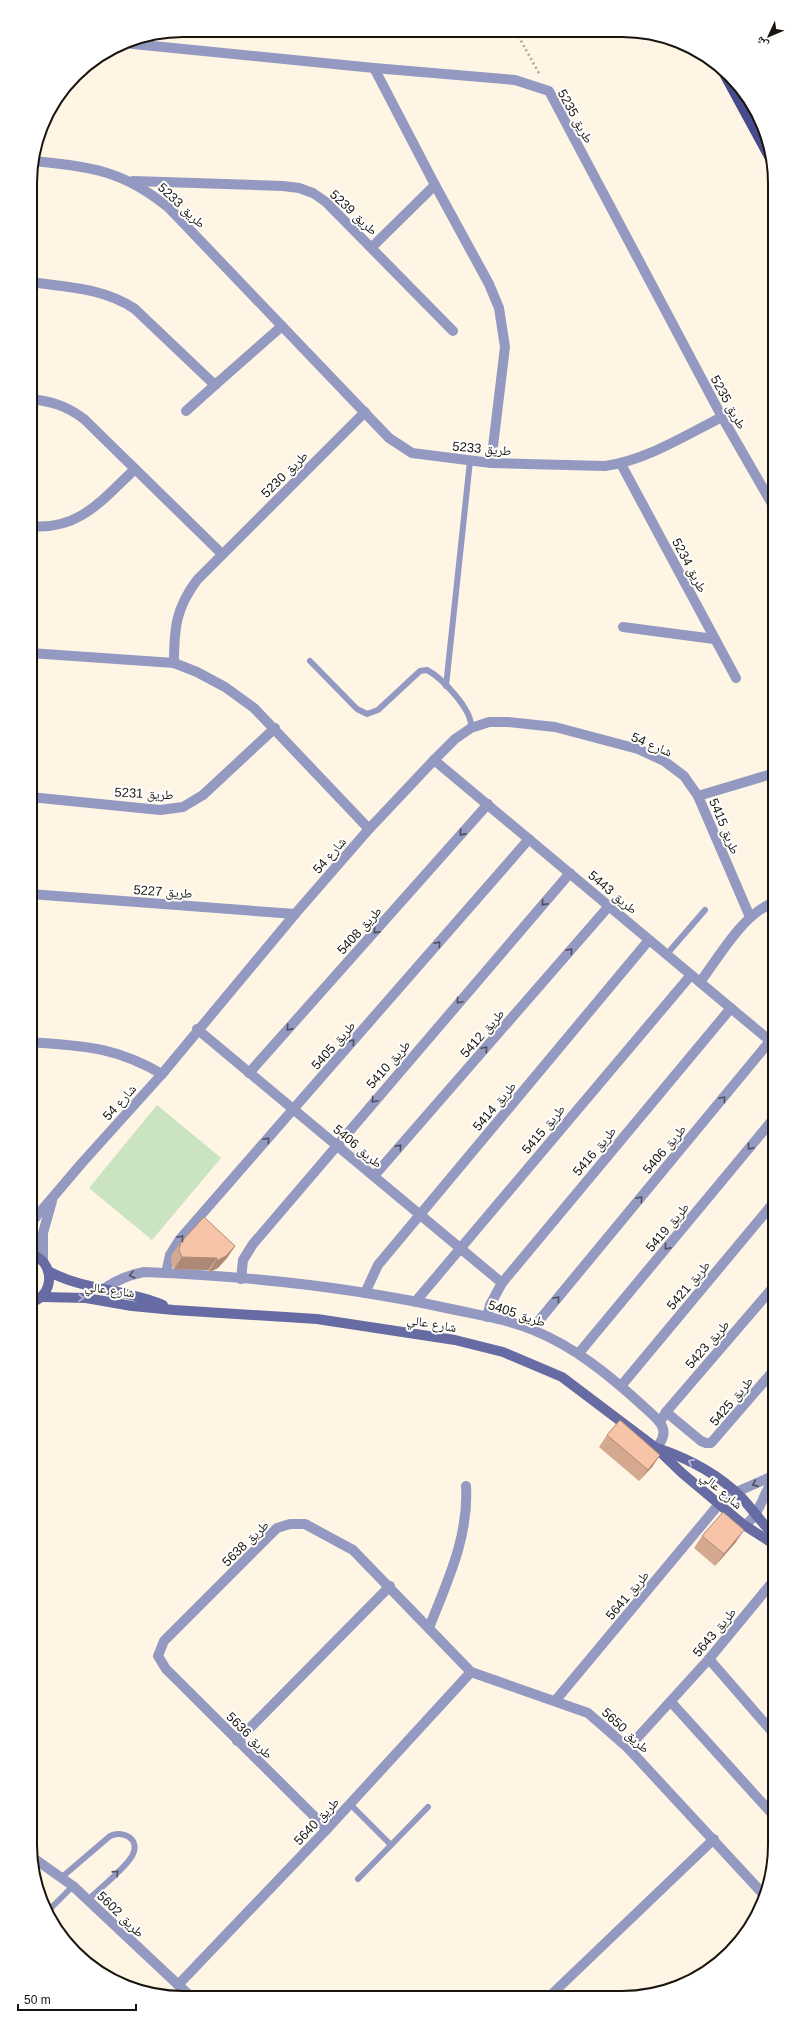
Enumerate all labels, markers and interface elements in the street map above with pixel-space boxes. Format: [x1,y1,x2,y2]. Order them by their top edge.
north arrow [749,16,789,56]
text: ش [753,33,772,51]
street label: طريق 5235 [554,87,596,146]
street label: طريق 5233 [154,180,208,232]
street label: طريق 5239 [326,187,380,239]
street label: طريق 5235 [707,373,749,432]
street label: طريق 5233 [452,438,512,460]
street label: طريق 5230 [258,448,311,501]
street label: طريق 5234 [668,536,710,595]
street label: شارع 54 [628,729,674,762]
street label: طريق 5231 [114,784,174,804]
street label: طريق 5415 [705,796,743,857]
one-way arrow [459,828,466,836]
street label: شارع 54 [310,834,351,878]
street label: طريق 5443 [585,868,640,918]
street label: طريق 5227 [133,882,193,902]
one-way arrow [542,898,549,905]
street label: طريق 5408 [334,903,385,958]
one-way arrow [373,926,380,933]
one-way arrow [433,941,440,949]
one-way arrow [566,948,573,956]
one-way arrow [457,997,464,1004]
street label: طريق 5412 [457,1006,508,1061]
street label: طريق 5405 [308,1018,359,1073]
one-way arrow [287,1023,294,1031]
street label: طريق 5410 [363,1037,414,1092]
one-way arrow [348,1039,355,1047]
one-way arrow [480,1046,487,1054]
street label: طريق 5414 [470,1079,520,1134]
street label: شارع 54 [99,1081,141,1125]
one-way arrow [372,1095,379,1102]
one-way arrow [718,1096,725,1103]
street label: طريق 5415 [519,1102,569,1157]
street label: طريق 5406 [330,1122,385,1172]
street label: طريق 5406 [640,1122,690,1177]
street label: طريق 5416 [570,1124,620,1179]
one-way arrow [262,1137,270,1145]
one-way arrow [747,1143,754,1150]
one-way arrow [395,1144,402,1152]
one-way arrow [635,1196,642,1204]
street label: طريق 5419 [643,1200,693,1255]
one-way arrow [177,1235,184,1243]
one-way arrow [664,1243,671,1250]
street label: طريق 5421 [664,1258,714,1313]
one-way arrow [129,1270,135,1278]
street label: شارع عالي [84,1279,136,1304]
one-way arrow [78,1294,84,1303]
street label: طريق 5405 [486,1297,547,1331]
one-way arrow [553,1297,560,1304]
street label: شارع عالي [405,1312,458,1338]
street label: طريق 5423 [682,1317,733,1372]
street label: طريق 5425 [707,1374,757,1429]
one-way arrow [688,1459,695,1467]
street label: شارع عالي [696,1469,746,1515]
one-way arrow [751,1479,758,1487]
street label: طريق 5638 [219,1517,273,1570]
street label: طريق 5641 [603,1568,653,1623]
street label: طريق 5643 [690,1605,740,1660]
street label: طريق 5650 [598,1705,652,1757]
street label: طريق 5636 [223,1709,276,1762]
street label: طريق 5640 [291,1795,343,1849]
one-way arrow [111,1870,119,1878]
street label: طريق 5602 [93,1888,147,1941]
scale bar [18,1986,136,2012]
text: 50 m [24,1993,51,2007]

